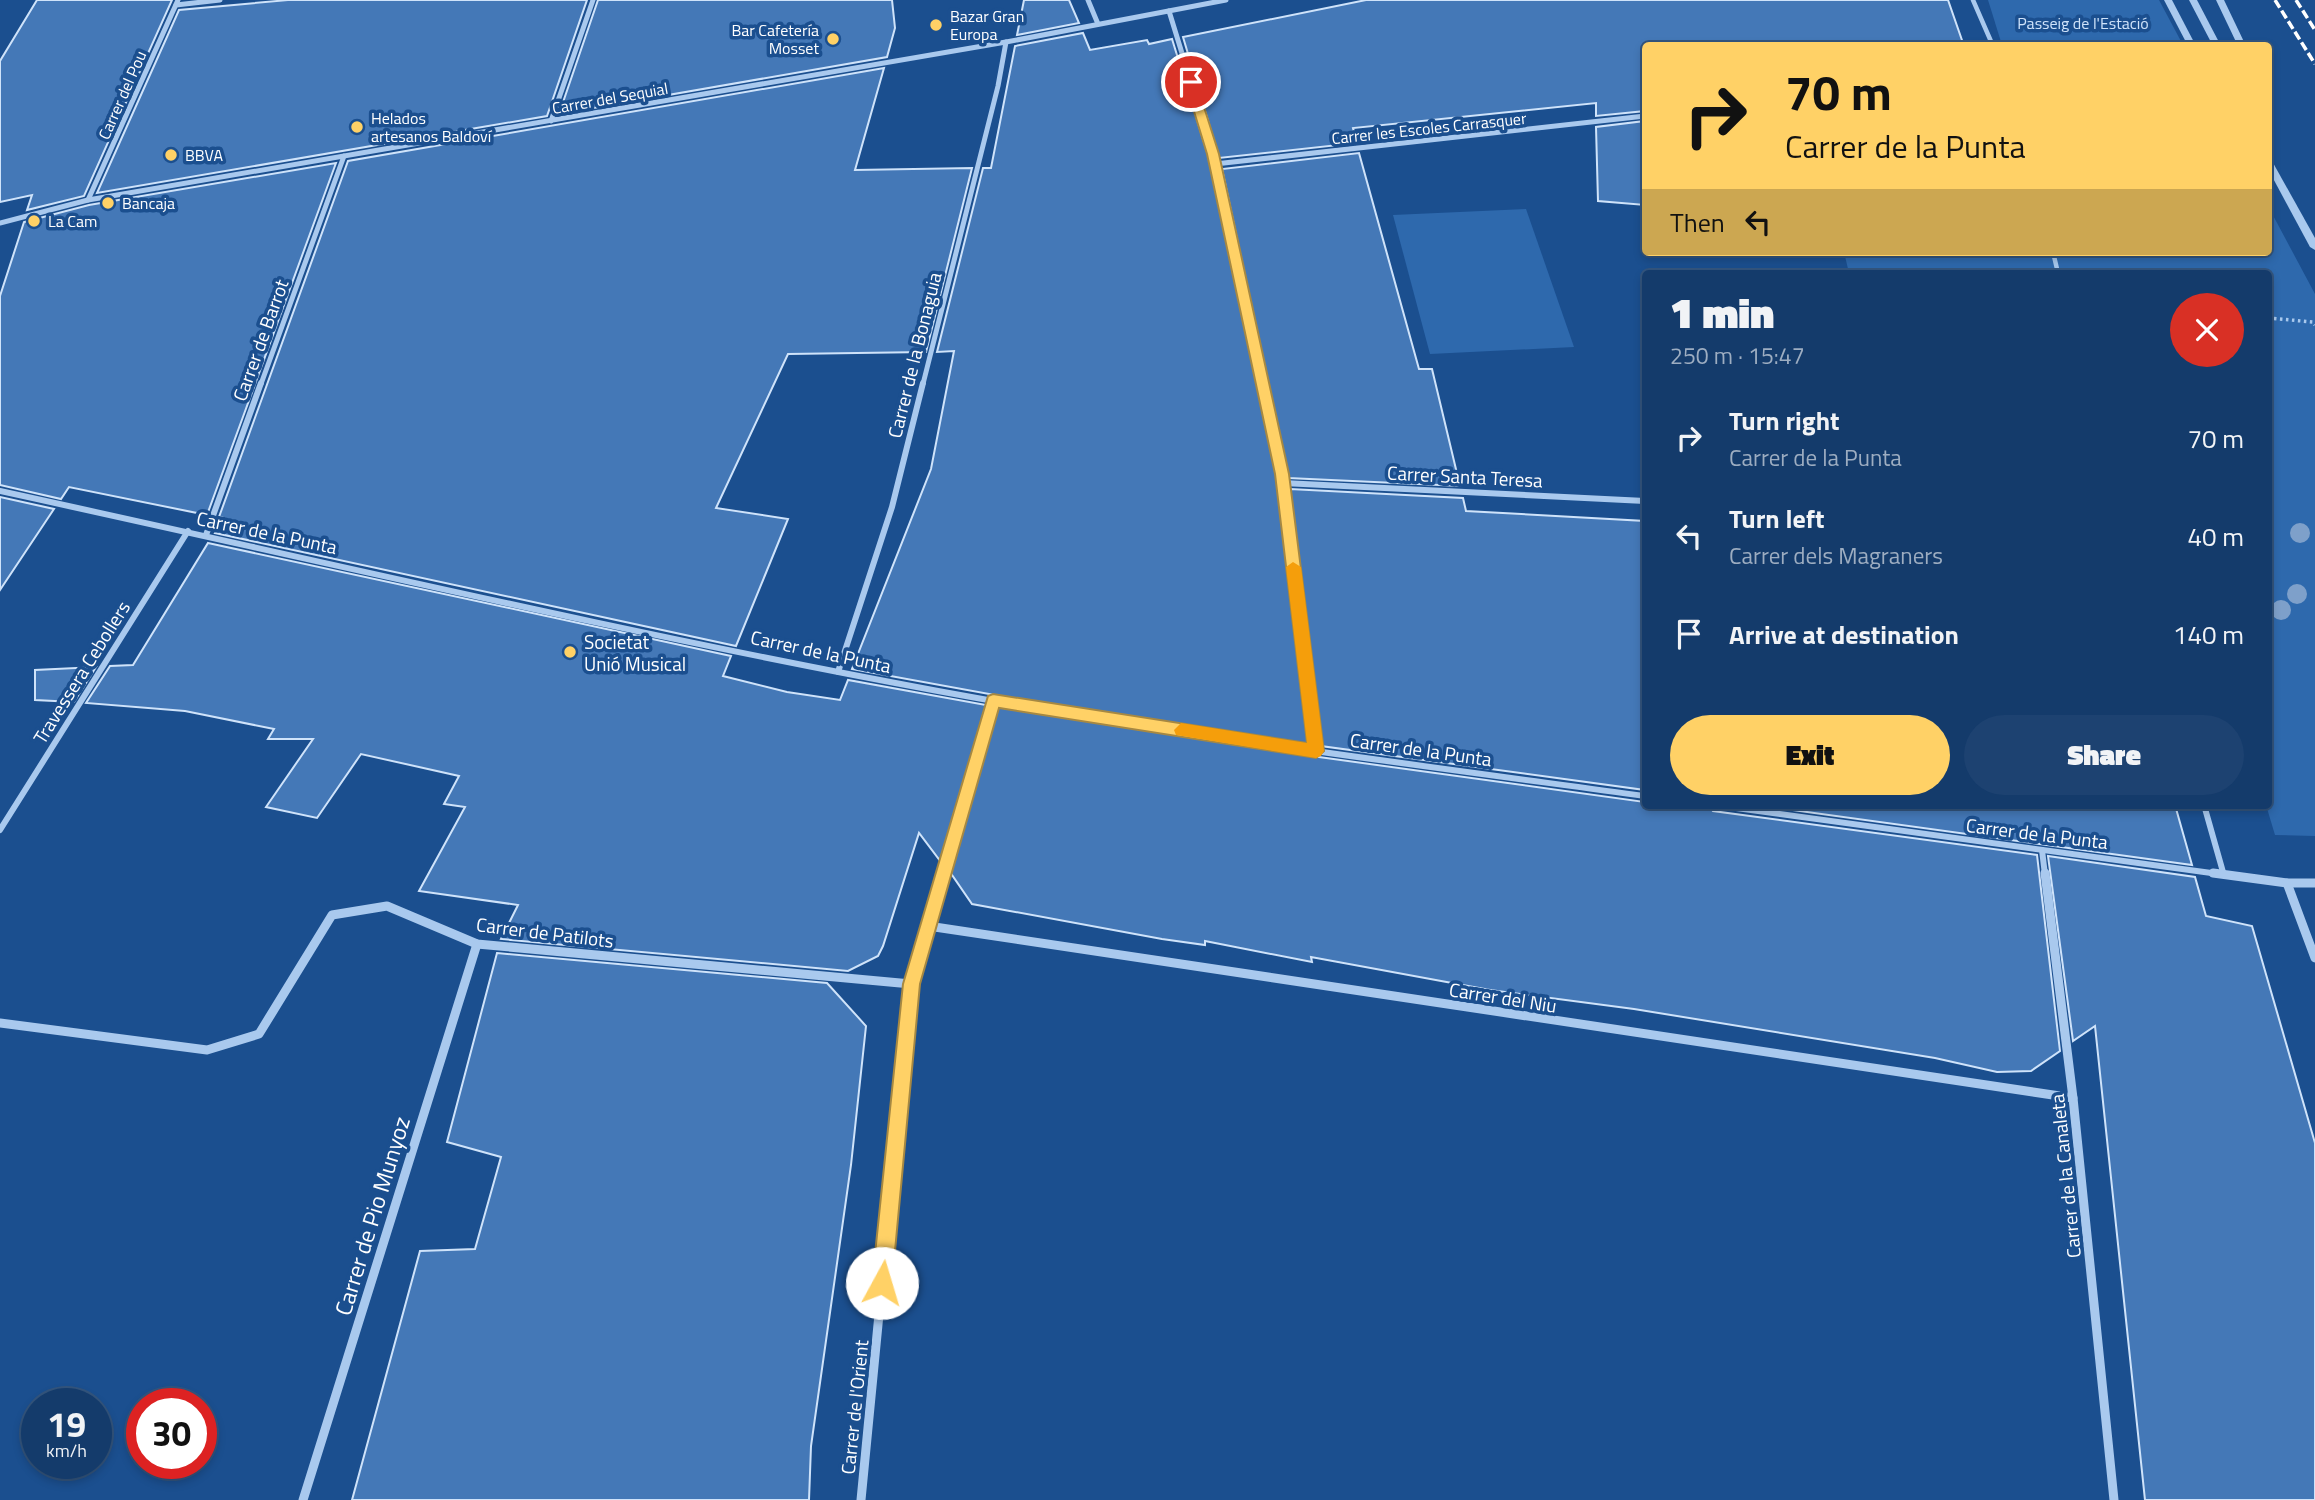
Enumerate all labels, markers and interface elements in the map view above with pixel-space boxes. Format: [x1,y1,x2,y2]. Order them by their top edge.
place label: Bazar Gran Europa [950,4,1024,46]
park label: Passeig de l'Estació [2017,11,2149,35]
marker: Bazar Gran Europa [928,17,944,33]
place label: Bar Cafetería Mosset [731,18,819,60]
marker: Bar Cafetería Mosset [825,31,841,47]
street label: Carrer del Pou [92,47,152,143]
pin [1161,52,1221,112]
text: 70 m [1785,54,1892,129]
icon: arrive [1172,63,1210,101]
icon: right [1670,70,1761,161]
street label: Carrer del Sequial [550,76,670,120]
place label: Helados artesanos Baldoví [371,106,493,148]
street label: Carrer les Escoles Carrasquer [1330,106,1528,150]
marker: Helados artesanos Baldoví [349,119,365,135]
text: Carrer de la Punta [1785,122,2025,170]
place label: BBVA [185,143,223,167]
marker: BBVA [163,147,179,163]
place label: Bancaja [122,191,175,215]
marker: Bancaja [100,195,116,211]
text: Then [1670,203,1725,242]
icon: left [1739,203,1777,241]
place label: La Cam [48,209,97,233]
marker: La Cam [26,213,42,229]
street label: Carrer de la Bonaguia [879,269,949,441]
street label: Carrer de Barrot [225,275,296,405]
text: 1 min [1670,280,1774,344]
button: close [2170,293,2244,367]
text: 250 m · 15:47 [1670,338,1805,373]
text: Turn right [1729,401,1840,440]
icon: right [1670,419,1708,457]
text: 70 m [2187,419,2244,458]
text: Carrer de la Punta [1729,440,1902,475]
street label: Carrer Santa Teresa [1387,457,1544,495]
text: Turn left [1729,499,1824,538]
street label: Carrer de la Punta [194,503,340,561]
icon: left [1670,517,1708,555]
text: 40 m [2187,517,2244,556]
text: Carrer dels Magraners [1729,538,1943,573]
street label: Travessera Cebollers [25,595,137,749]
icon: arrive [1670,615,1708,653]
text: Arrive at destination [1729,615,1959,654]
text: 140 m [2173,615,2244,654]
street label: Carrer de la Punta [748,622,894,680]
place label: Societat Unió Musical [584,627,686,678]
marker: Societat Unió Musical [562,644,578,660]
button: Exit [1670,715,1950,795]
button: Share [1964,715,2244,795]
street label: Carrer de la Punta [1348,725,1494,773]
street label: Carrer de la Punta [1964,810,2110,856]
street label: Carrer de Patilots [475,909,616,955]
street label: Carrer del Niu [1447,974,1559,1020]
street label: Carrer de la Canaleta [2042,1092,2088,1259]
street label: Carrer de Pio Munyoz [325,1112,419,1320]
position arrow [845,1246,919,1320]
street label: Carrer de l'Orient [833,1338,876,1476]
speed limit sign: 30 [126,1388,217,1479]
text: 19 [47,1397,86,1451]
text: km/h [46,1437,87,1464]

